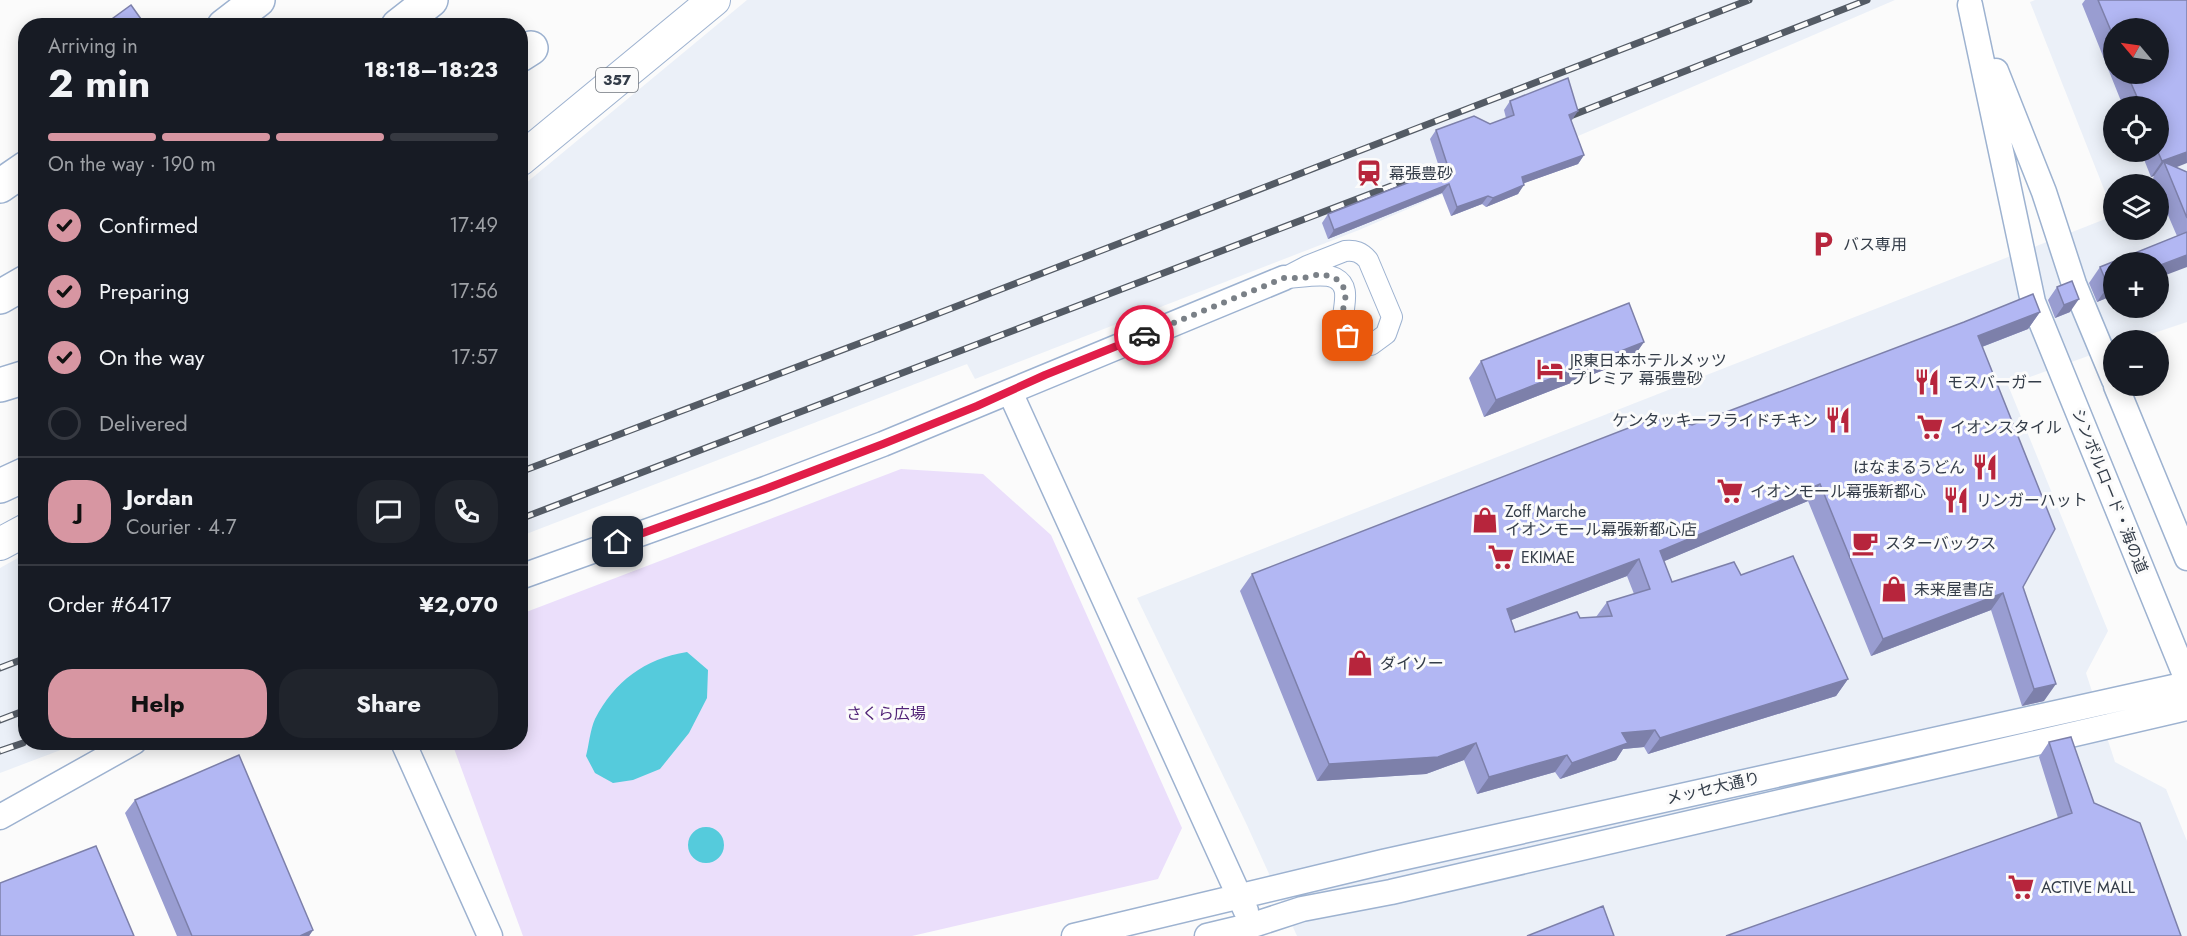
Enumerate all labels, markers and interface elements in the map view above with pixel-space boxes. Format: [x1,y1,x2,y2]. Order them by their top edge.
north arrow [2103,18,2169,84]
map controls [2103,18,2169,396]
text: Arriving in [48,32,138,61]
text: 18:18–18:23 [364,53,498,85]
text: 2 min [48,55,150,112]
road number: 357 [596,68,638,92]
button: locate [2103,96,2169,162]
text: On the way · 190 m [48,150,216,179]
station icon: 幕張豊砂 [1354,158,1384,188]
place label: 幕張豊砂 [1389,162,1453,185]
button: layers [2103,174,2169,240]
icon: check [48,209,81,242]
text: Confirmed [99,209,198,241]
text: 17:49 [449,211,498,240]
parking icon: バス専用 [1808,229,1838,259]
place label: バス専用 [1843,233,1907,256]
button: + [2103,252,2169,318]
icon: check [48,275,81,308]
text: Preparing [99,275,190,307]
text: 17:56 [450,277,498,306]
courier [1114,305,1174,365]
pin [1322,310,1373,361]
icon: car [1128,319,1161,352]
icon: bag [1331,319,1364,352]
button: − [2103,330,2169,396]
icon: check [48,341,81,374]
text: On the way [99,341,204,373]
text: 17:57 [451,343,498,372]
place label: JR東日本ホテルメッツ プレミア 幕張豊砂 [1568,349,1727,390]
hotel icon: JR東日本ホテルメッツ プレミア 幕張豊砂 [1535,354,1565,384]
restaurant icon: モスバーガー [1912,367,1942,397]
place label: モスバーガー [1947,371,2043,394]
restaurant icon: ケンタッキーフライドチキン [1823,405,1853,435]
street label: シンボルロード・海の道 [2066,405,2154,577]
text: Delivered [99,407,188,439]
place label: ケンタッキーフライドチキン [1612,409,1818,432]
supermarket icon: イオンスタイル [1915,412,1945,442]
place label: イオンスタイル [1950,416,2062,439]
restaurant icon: はなまるうどん [1970,452,2000,482]
place label: はなまるうどん [1853,456,1965,479]
supermarket icon: イオンモール幕張新都心 [1715,476,1745,506]
button: chat [357,480,420,543]
button: phone [435,480,498,543]
place label: イオンモール幕張新都心 [1750,480,1926,503]
text: Jordan [126,481,193,513]
restaurant icon: リンガーハット [1941,485,1971,515]
place label: リンガーハット [1976,489,2088,512]
text: J [76,495,83,527]
place label: Zoff Marche イオンモール幕張新都心店 [1505,500,1697,541]
shop icon: Zoff Marche イオンモール幕張新都心店 [1470,505,1500,535]
text: Courier · 4.7 [126,513,237,542]
pin [592,516,643,567]
icon: home [601,525,634,558]
cafe icon: スターバックス [1850,528,1880,558]
place label: スターバックス [1885,532,1996,555]
supermarket icon: EKIMAE [1486,542,1516,572]
place label: EKIMAE [1521,546,1575,569]
shop icon: 未来屋書店 [1879,574,1909,604]
place label: 未来屋書店 [1914,578,1994,601]
text: Order #6417 [48,588,171,620]
text: ¥2,070 [419,588,498,620]
shop icon: ダイソー [1345,648,1375,678]
place label: ダイソー [1380,652,1444,675]
button: Help [48,669,267,738]
button: Share [279,669,498,738]
park label: さくら広場 [846,702,926,725]
street label: メッセ大通り [1664,766,1762,810]
supermarket icon: ACTIVE MALL [2006,872,2036,902]
place label: ACTIVE MALL [2041,876,2136,899]

